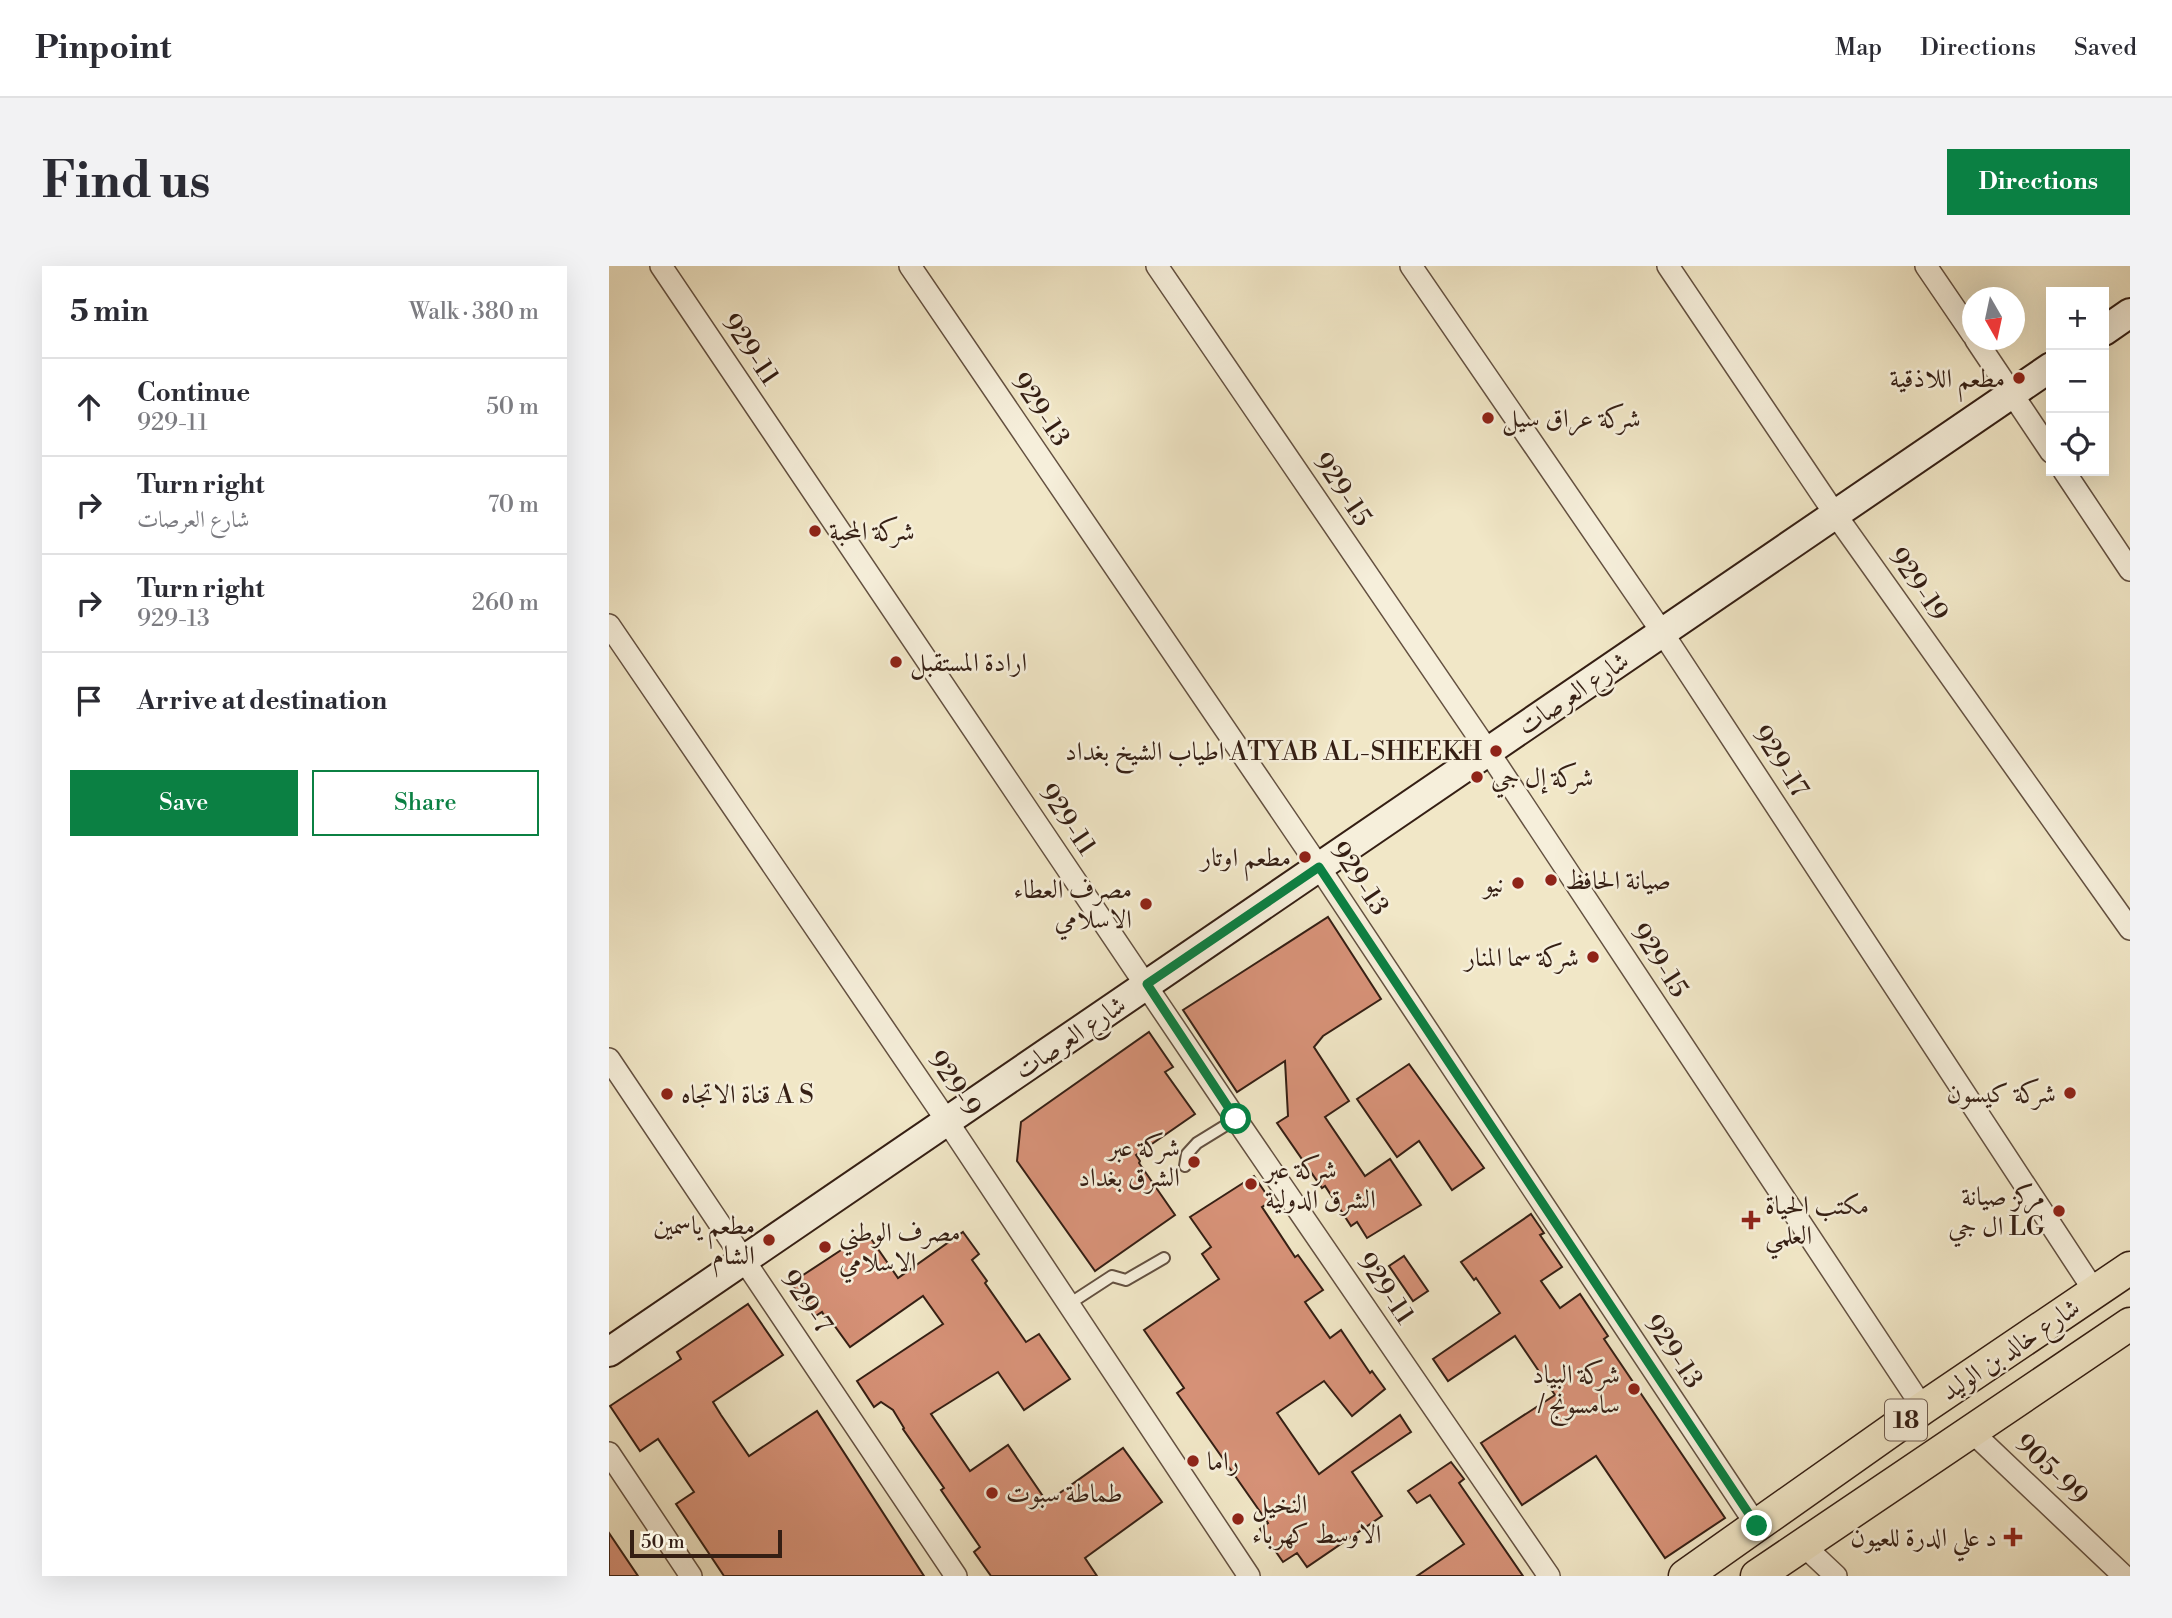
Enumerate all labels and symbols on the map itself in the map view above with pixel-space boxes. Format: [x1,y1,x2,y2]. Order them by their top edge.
north arrow [1962,287,2025,350]
street label: 929-11 [715,308,786,392]
place label: مطعم اللاذقية [1889,363,2005,403]
street label: 929-13 [1004,367,1076,453]
marker: مطعم اللاذقية [2011,370,2027,386]
place label: شركة عراق سيل [1502,402,1641,436]
marker: شركة عراق سيل [1480,410,1496,426]
street label: 929-15 [1306,447,1378,533]
place label: شركة المحبة [829,515,915,548]
marker: شركة المحبة [807,523,823,539]
street label: 929-19 [1881,542,1955,628]
street label: شارع العرصات [1512,645,1638,747]
place label: ارادة المستقبل [910,647,1027,680]
marker: ارادة المستقبل [888,654,904,670]
street label: 929-17 [1745,719,1815,804]
place label: اطياب الشيخ بغداد ATYAB AL-SHEEKH [1065,736,1482,775]
marker: اطياب الشيخ بغداد ATYAB AL-SHEEKH [1488,743,1504,759]
place label: شركة إل جي [1491,761,1593,799]
marker: شركة إل جي [1469,769,1485,785]
street label: 929-11 [1032,778,1103,862]
street label: 929-13 [1323,836,1395,922]
place label: مطعم اوتار [1198,842,1291,882]
marker: مطعم اوتار [1297,849,1313,865]
place label: صيانة الحافظ [1565,865,1671,897]
place label: نيو [1481,868,1504,900]
marker: صيانة الحافظ [1543,872,1559,888]
place label: مصرف العطاء الاسلامي [1013,874,1132,941]
marker: نيو [1510,875,1526,891]
marker: مصرف العطاء الاسلامي [1138,896,1154,912]
street label: 929-15 [1623,917,1695,1004]
place label: شركة سما المنار [1462,941,1579,974]
marker: شركة سما المنار [1585,949,1601,965]
street label: شارع العرصات [1009,989,1135,1091]
street label: 929-9 [921,1045,988,1123]
place label: شركة كيسون [1947,1077,2056,1110]
place label: قناة الاتجاه A S [681,1079,814,1111]
marker: شركة كيسون [2062,1085,2078,1101]
marker: قناة الاتجاه A S [659,1086,675,1102]
route start [1220,1103,1251,1134]
place label: شركة عبر الشرق بغداد [1078,1131,1180,1194]
place label: شركة عبر الشرق الدولية [1262,1153,1376,1216]
marker: شركة عبر الشرق بغداد [1186,1154,1202,1170]
marker: شركة عبر الشرق الدولية [1243,1176,1259,1192]
place label: مركز صيانة ال جي LG [1948,1181,2045,1248]
place label: مكتب الحياة العلمي [1765,1190,1869,1260]
marker: مركز صيانة ال جي LG [2051,1203,2067,1219]
place label: مطعم ياسمين الشام [653,1210,755,1278]
marker: مكتب الحياة العلمي [1743,1212,1759,1228]
place label: مصرف الوطني الاسلامي [839,1217,961,1284]
marker: مطعم ياسمين الشام [761,1232,777,1248]
marker: مصرف الوطني الاسلامي [817,1239,833,1255]
street label: 929-11 [1350,1247,1421,1331]
street label: 929-7 [773,1264,839,1339]
street label: شارع خالد بن الوليد [1935,1292,2089,1412]
street label: 929-13 [1637,1309,1709,1395]
place label: شركة البياد / سامسونج [1532,1358,1620,1426]
marker: شركة البياد / سامسونج [1626,1381,1642,1397]
road number: 18 [1885,1400,1927,1440]
street label: 905-99 [2008,1427,2094,1512]
place label: راما [1207,1446,1239,1478]
marker: راما [1185,1453,1201,1469]
place label: طماطة سبوت [1006,1478,1123,1510]
marker: طماطة سبوت [984,1485,1000,1501]
place label: النخيل الاوسط كهرباء [1252,1489,1381,1551]
route end [1741,1510,1772,1541]
marker: النخيل الاوسط كهرباء [1230,1511,1246,1527]
place label: د علي الدرة للعيون [1850,1522,1997,1562]
scale bar [630,1527,782,1559]
marker: د علي الدرة للعيون [2003,1527,2023,1547]

